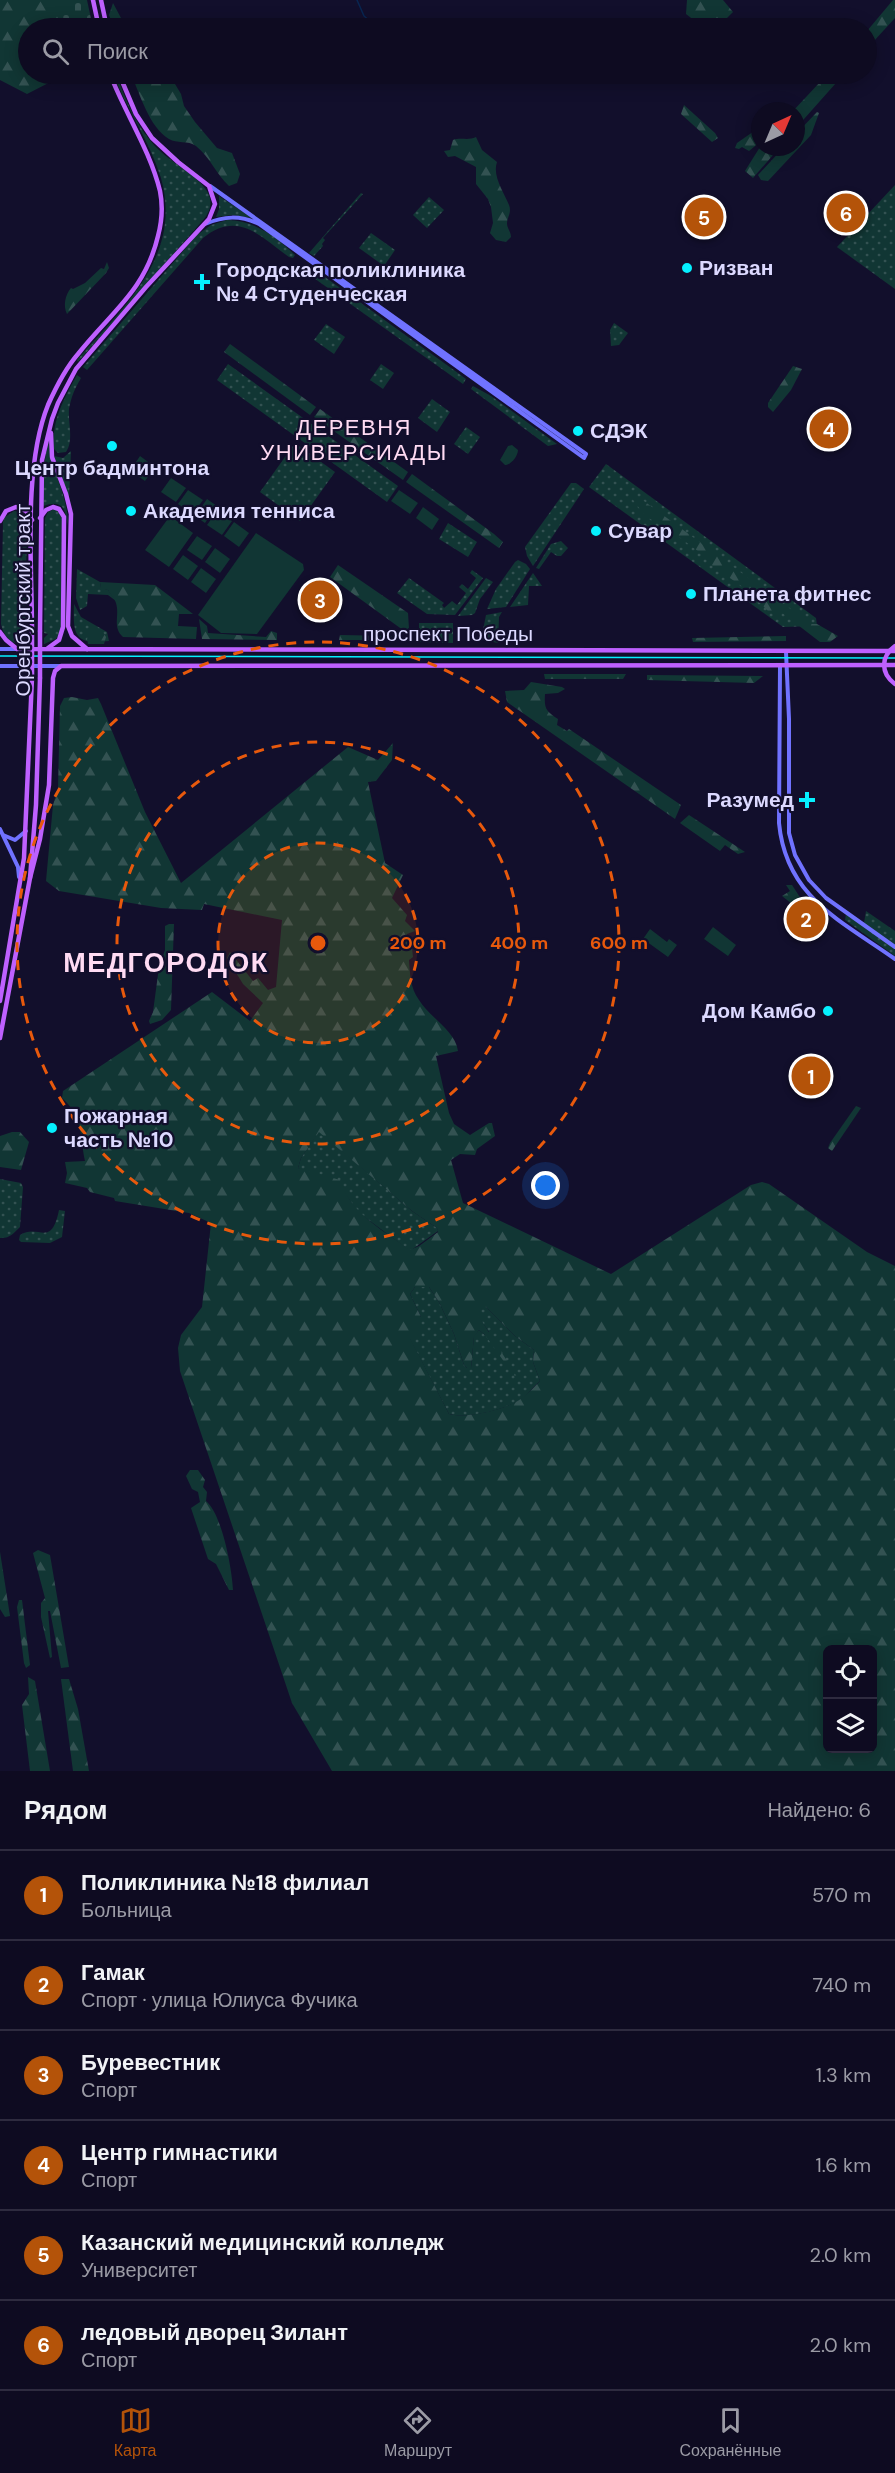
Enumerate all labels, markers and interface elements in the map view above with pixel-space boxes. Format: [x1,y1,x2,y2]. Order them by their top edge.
search box [18,18,877,84]
icon: search [39,35,72,68]
text: Поиск [87,37,148,66]
north arrow [751,102,805,156]
pin: 6 [826,190,866,236]
pin: 5 [684,194,724,240]
place label: Ризван [699,254,773,282]
place label: Городская поликлиника № 4 Студенческая [216,256,466,308]
marker: Ризван [680,261,694,275]
marker: Городская поликлиника № 4 Студенческая [193,273,211,291]
pin: 4 [810,406,848,452]
district label: ДЕРЕВНЯ УНИВЕРСИАДЫ [260,413,448,467]
place label: СДЭК [590,417,648,445]
marker: СДЭК [571,424,585,438]
marker: Центр бадминтона [105,439,119,453]
place label: Центр бадминтона [15,454,209,482]
place label: Академия тенниса [143,497,335,525]
street label: Оренбургский тракт [9,503,37,696]
marker: Академия тенниса [124,504,138,518]
place label: Сувар [608,517,672,545]
marker: Сувар [589,524,603,538]
pin: 3 [300,578,340,622]
place label: Планета фитнес [703,580,872,608]
marker: Планета фитнес [684,587,698,601]
street label: проспект Победы [363,620,533,648]
place label: Разумед [706,786,794,814]
marker: Разумед [798,791,816,809]
pin: 2 [786,896,826,942]
text: 200 m [390,931,446,955]
text: 400 m [490,931,548,955]
text: 600 m [590,931,648,955]
centre of rings [308,933,328,953]
district label: МЕДГОРОДОК [63,945,269,980]
place label: Дом Камбо [702,997,816,1025]
marker: Дом Камбо [821,1004,835,1018]
pin: 1 [792,1054,830,1098]
place label: Пожарная часть №10 [64,1102,174,1154]
marker: Пожарная часть №10 [45,1121,59,1135]
your location [531,1171,560,1200]
map controls [823,1645,877,1753]
button: locate [823,1645,877,1699]
button: layers [823,1699,877,1753]
text: Рядом [24,1793,107,1827]
text: Найдено: 6 [767,1797,871,1823]
text: Поликлиника №18 филиал [81,1868,369,1897]
text: 1 [40,1882,47,1908]
text: 570 m [812,1882,871,1908]
text: Больница [81,1897,172,1923]
text: Гамак [81,1958,145,1987]
text: 2 [38,1972,49,1998]
text: 740 m [813,1972,871,1998]
text: Спорт · улица Юлиуса Фучика [81,1987,358,2013]
text: Буревестник [81,2048,220,2077]
text: 3 [37,2062,50,2088]
text: 1.3 km [816,2062,871,2088]
text: Спорт [81,2077,137,2103]
text: Центр гимнастики [81,2138,278,2167]
text: 4 [37,2152,50,2178]
text: 1.6 km [816,2152,871,2178]
text: Спорт [81,2167,137,2193]
text: Казанский медицинский колледж [81,2228,444,2257]
text: 5 [37,2242,50,2268]
text: 2.0 km [809,2242,871,2268]
text: Университет [81,2257,197,2283]
text: ледовый дворец Зилант [81,2318,348,2347]
text: 6 [37,2332,50,2358]
text: 2.0 km [809,2332,871,2358]
text: Спорт [81,2347,137,2373]
tab: Карта [114,2404,157,2461]
tab: Маршрут [384,2404,452,2461]
tab: Сохранённые [679,2404,781,2461]

